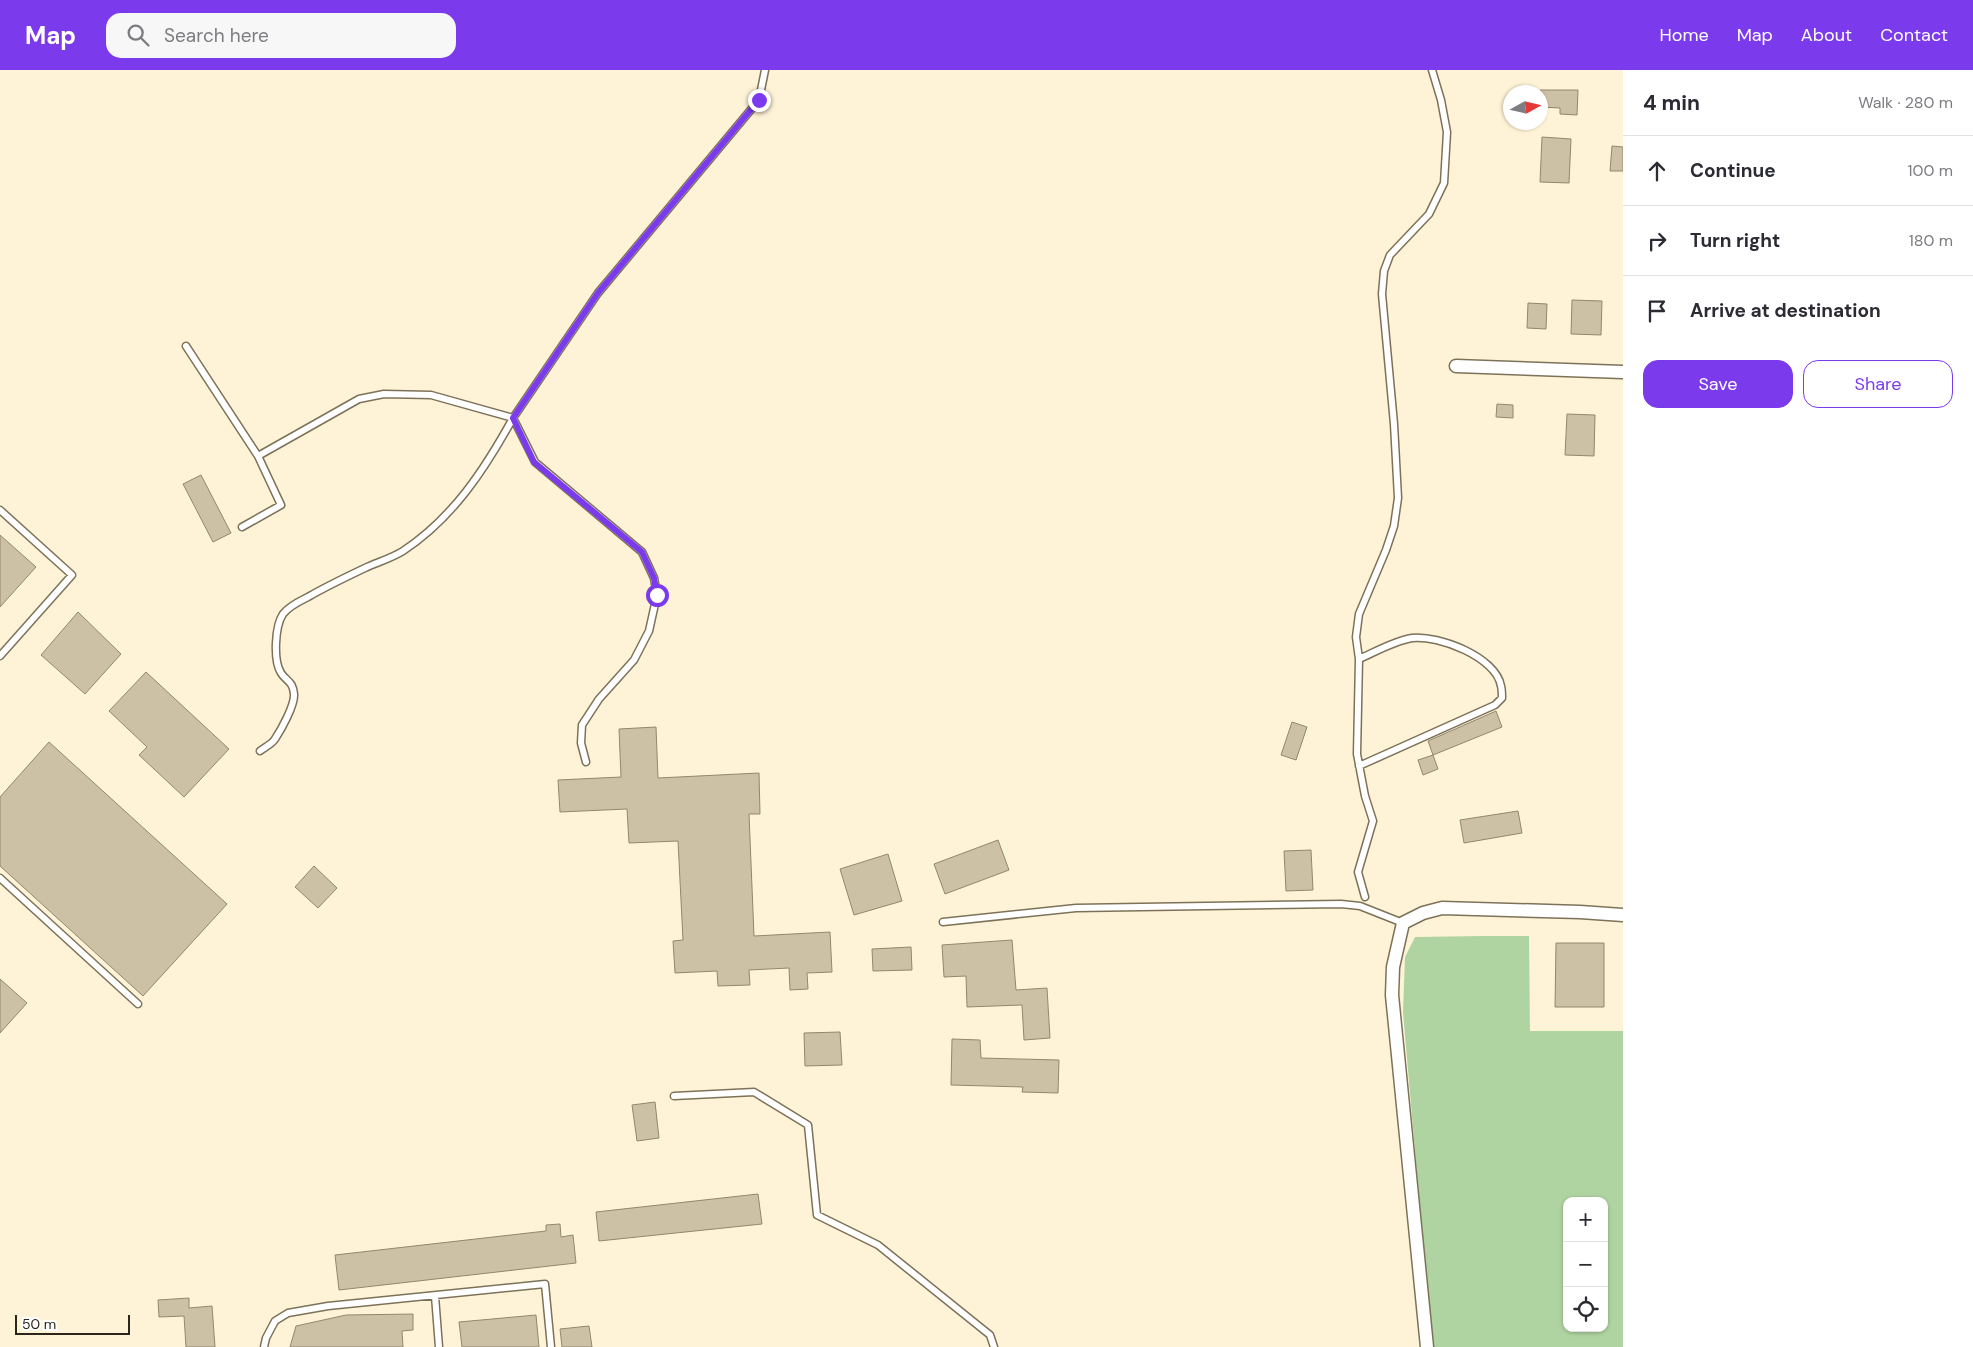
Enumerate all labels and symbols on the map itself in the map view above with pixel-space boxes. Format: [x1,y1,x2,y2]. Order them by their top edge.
north arrow [1503,85,1548,130]
route end [748,89,771,112]
route start [646,584,669,607]
scale bar [15,1312,130,1335]

